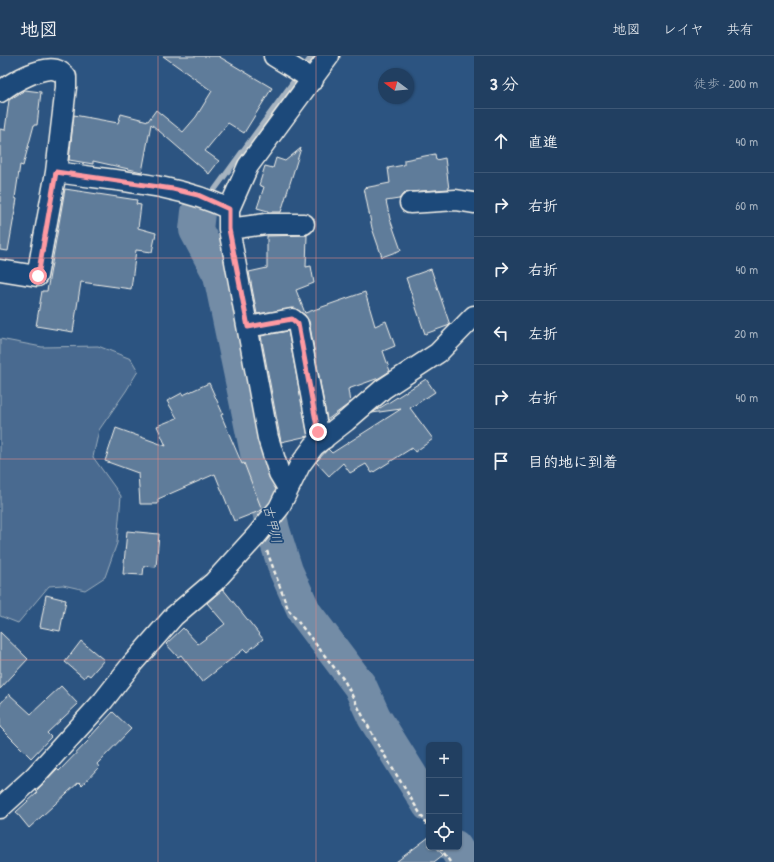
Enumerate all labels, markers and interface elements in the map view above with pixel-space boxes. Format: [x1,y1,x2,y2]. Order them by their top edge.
text: 地図 [20,16,58,42]
text: 地図 [613,19,641,38]
text: レイヤ [663,19,704,38]
text: 共有 [726,19,754,38]
north arrow [378,68,414,104]
text: 3 分 [490,72,519,95]
text: 徒歩 · 200 m [694,74,758,92]
icon: ahead [490,130,512,152]
text: 直進 [528,131,558,152]
text: 40 m [735,132,758,150]
icon: right [490,194,512,216]
text: 右折 [528,195,558,216]
text: 60 m [735,196,758,214]
icon: right [490,258,512,280]
text: 右折 [528,259,558,280]
text: 40 m [735,260,758,278]
route start [29,267,47,285]
icon: left [490,322,512,344]
text: 左折 [528,323,558,344]
text: 20 m [734,324,758,342]
icon: right [490,386,512,408]
text: 右折 [528,387,558,408]
text: 40 m [735,388,758,406]
route end [309,423,327,441]
icon: arrive [490,450,512,472]
text: 目的地に到着 [528,451,618,472]
water label: 古甲川 [260,503,286,545]
map controls [426,742,462,850]
button: + [426,742,462,778]
button: − [426,778,462,814]
button: locate [426,814,462,850]

